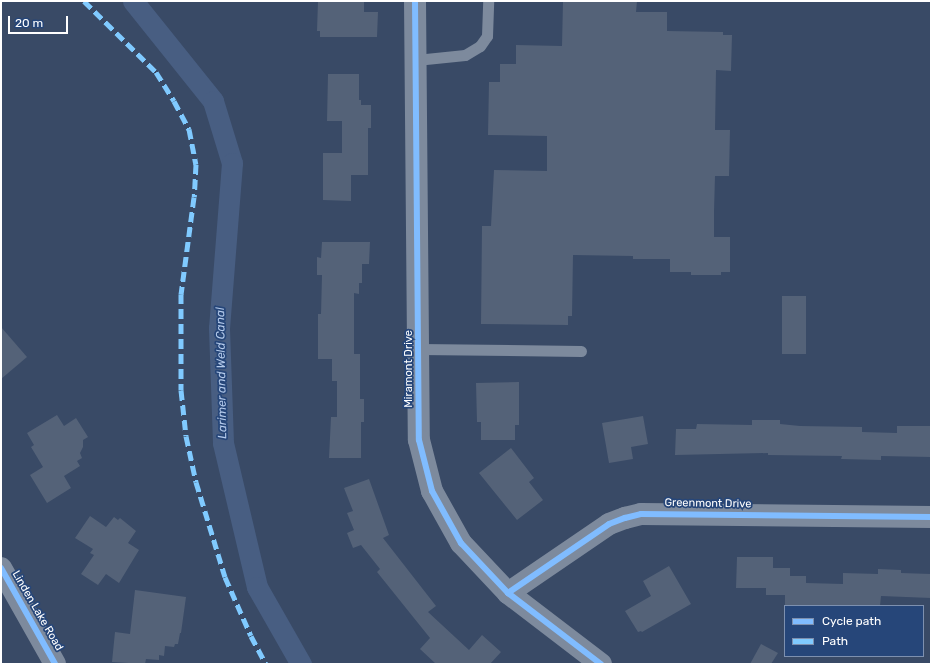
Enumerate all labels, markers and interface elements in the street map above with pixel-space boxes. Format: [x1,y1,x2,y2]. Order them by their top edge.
scale bar [10,8,70,34]
text: 20 m [15,16,43,30]
water label: Larimer and Weld Canal [214,307,230,439]
street label: Miramont Drive [402,330,416,408]
street label: Greenmont Drive [665,497,751,511]
street label: Linden Lake Road [9,569,65,653]
legend [784,605,924,657]
text: Cycle path [822,614,881,628]
text: Path [822,634,848,648]

